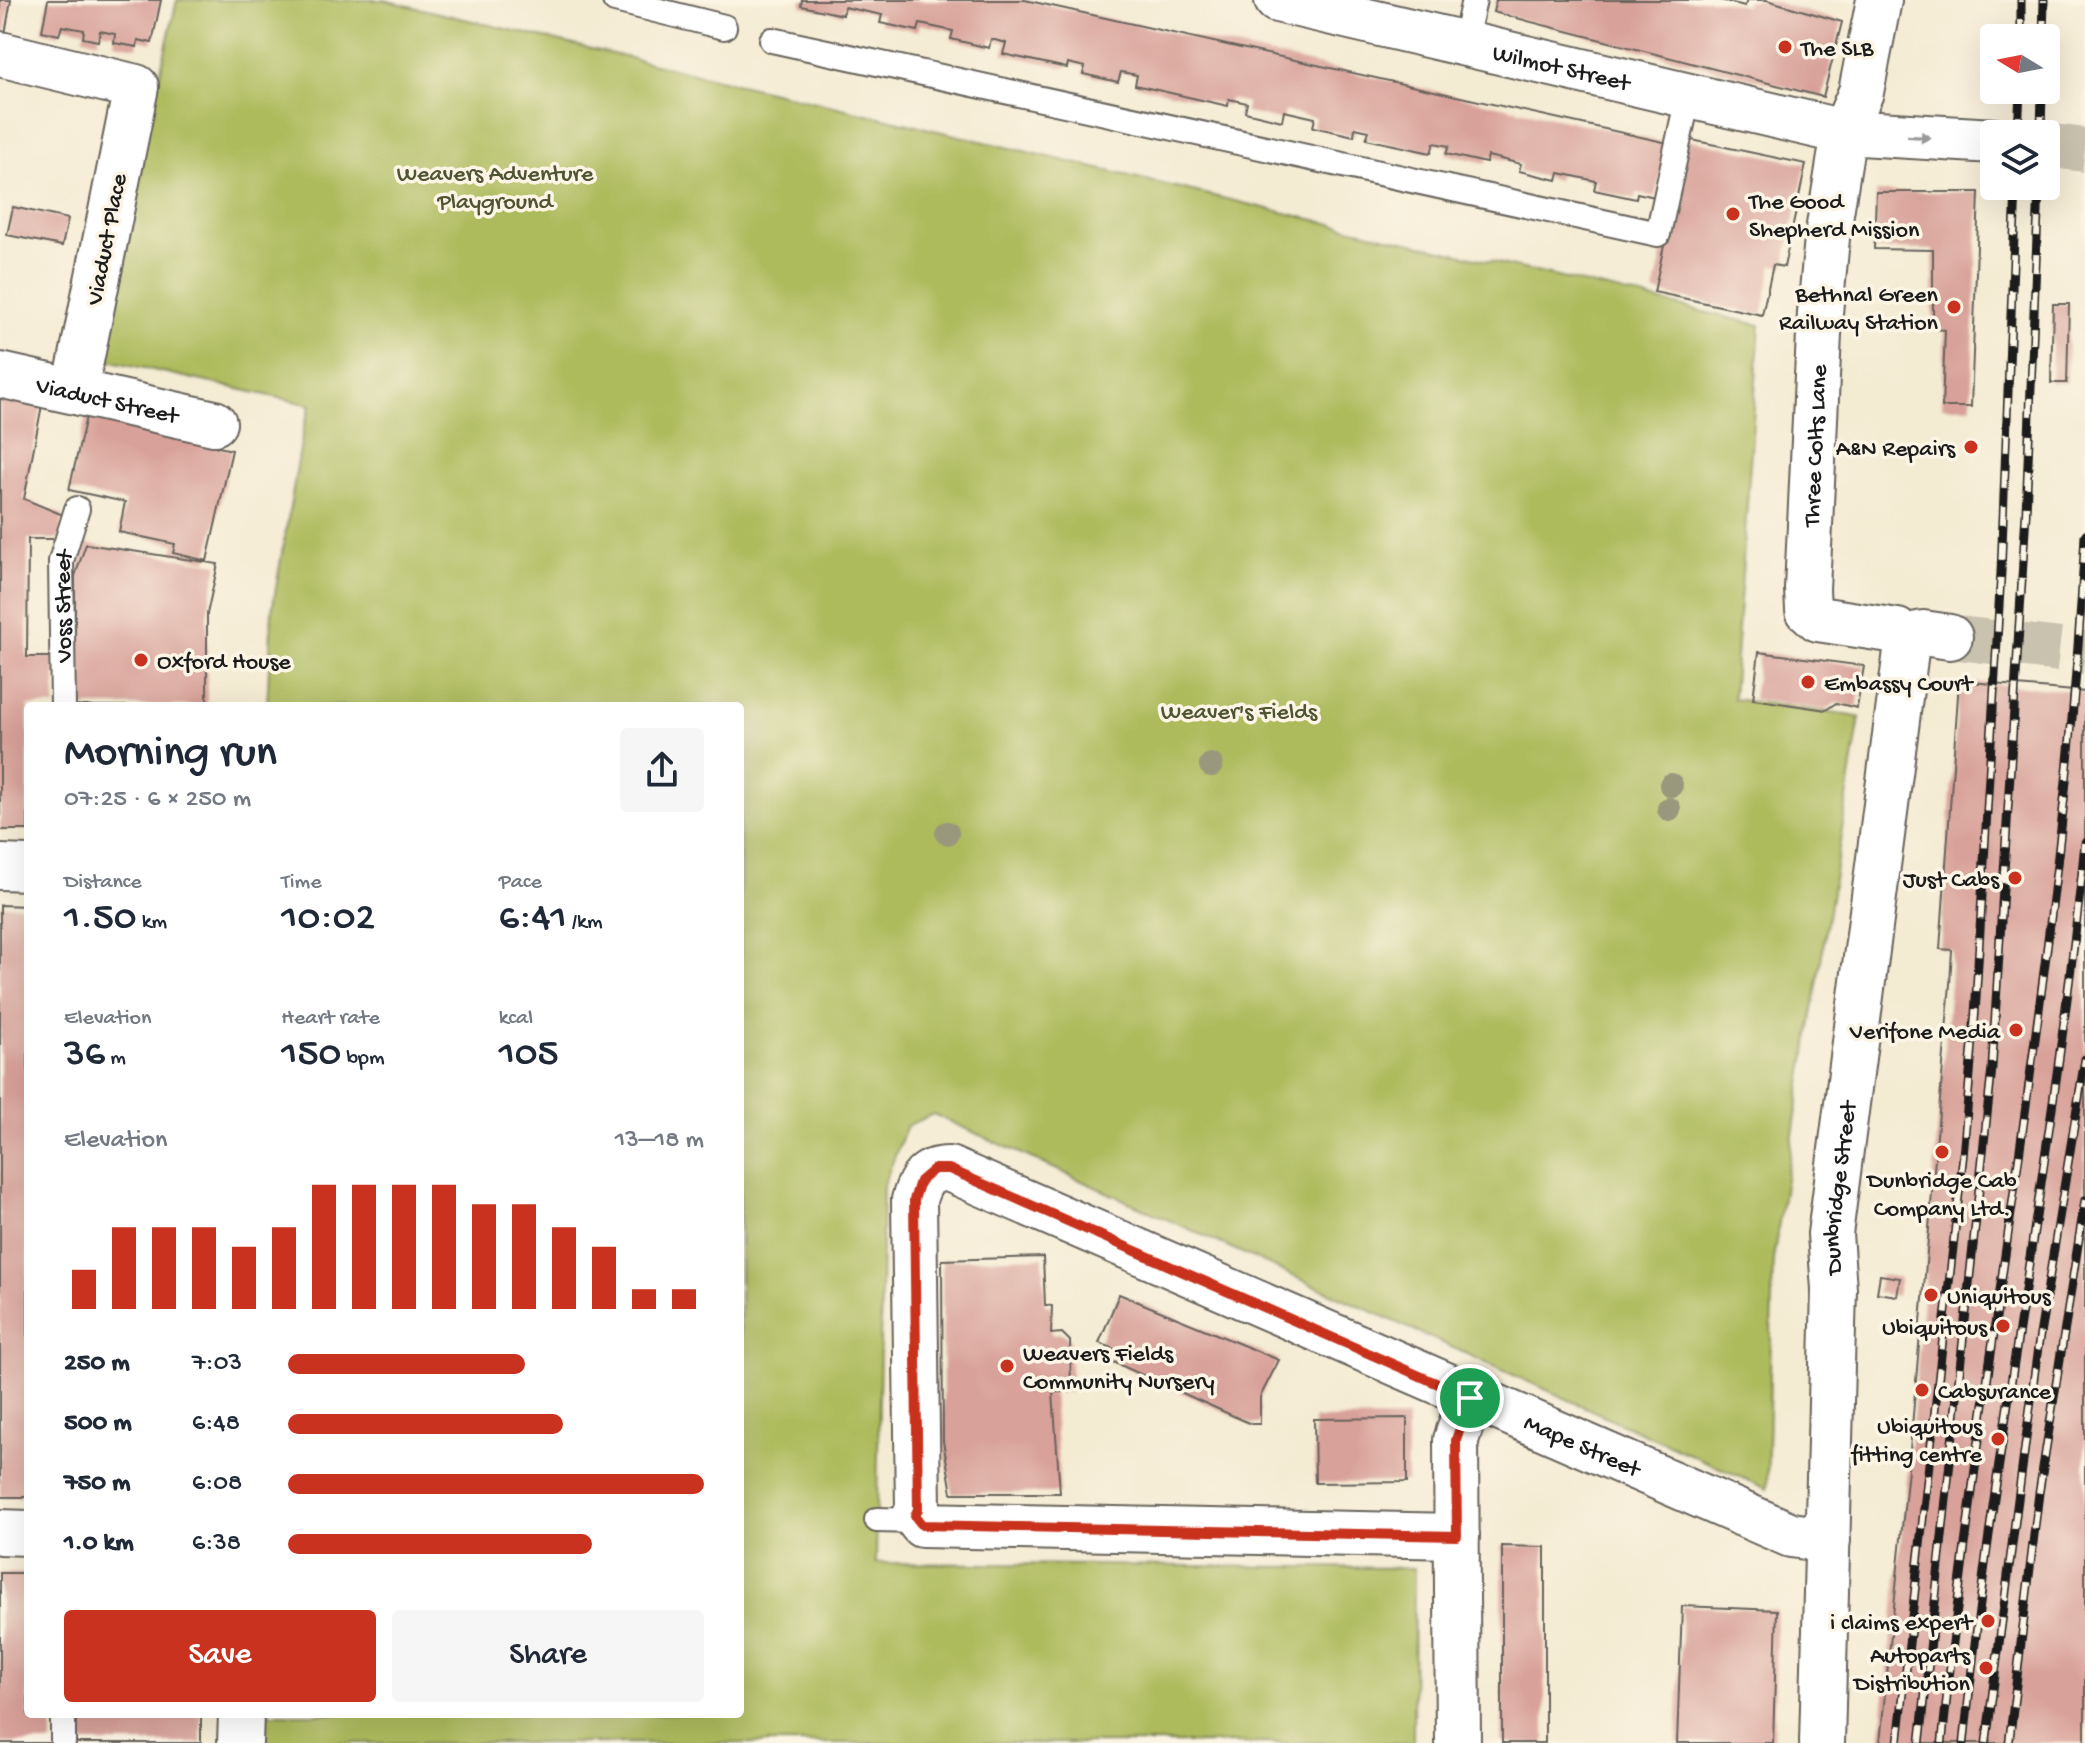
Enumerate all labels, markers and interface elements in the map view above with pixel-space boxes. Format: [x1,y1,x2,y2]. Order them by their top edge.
north arrow [1980,24,2060,104]
map controls [1980,24,2060,200]
place label: The SLB [1799,36,1874,65]
marker: The SLB [1776,38,1794,56]
street label: Wilmot Street [1489,40,1634,100]
button: layers [1980,120,2060,200]
one-way arrow [1907,131,1932,144]
park label: Weavers Adventure Playground [397,161,594,218]
street label: Viaduct Place [81,171,135,309]
place label: The Good Shepherd Mission [1747,189,1920,246]
marker: The Good Shepherd Mission [1724,205,1742,223]
place label: Bethnal Green Railway Station [1779,282,1939,339]
marker: Bethnal Green Railway Station [1945,298,1963,316]
street label: Three Colts Lane [1799,363,1836,529]
street label: Viaduct Street [32,372,183,433]
place label: A&N Repairs [1836,436,1956,465]
marker: A&N Repairs [1962,438,1980,456]
street label: Voss Street [50,545,82,664]
place label: Oxford House [157,649,291,678]
marker: Oxford House [132,651,150,669]
place label: Embassy Court [1824,671,1974,700]
marker: Embassy Court [1799,673,1817,691]
park label: Weaver's Fields [1161,699,1318,728]
button: share [620,728,704,812]
text: Morning run [64,729,277,781]
text: 07:25 · 6 × 250 m [64,785,251,816]
place label: Just Cabs [1903,867,2000,896]
marker: Just Cabs [2006,869,2024,887]
text: Distance [64,870,142,896]
text: Time [281,870,322,896]
text: Pace [499,870,542,896]
text: 1.50 [64,896,136,943]
text: 10:02 [281,896,375,943]
text: 6:41 [499,896,567,943]
text: km [136,910,167,936]
text: /km [567,910,603,936]
text: Elevation [64,1006,151,1032]
text: Heart rate [281,1006,380,1032]
text: kcal [499,1006,533,1032]
place label: Verifone Media [1849,1019,2001,1048]
marker: Verifone Media [2007,1021,2025,1039]
text: 36 [64,1032,105,1079]
text: 150 [281,1032,341,1079]
text: 105 [499,1032,559,1079]
text: m [105,1046,126,1072]
text: bpm [341,1046,385,1072]
street label: Dunbridge Street [1819,1098,1865,1277]
text: Elevation [64,1126,167,1157]
text: 13–18 m [615,1126,704,1157]
marker: Dunbridge Cab Company Ltd. [1933,1143,1951,1161]
place label: Dunbridge Cab Company Ltd. [1865,1168,2017,1225]
place label: Uniquitous [1947,1284,2052,1313]
marker: Uniquitous [1922,1286,1940,1304]
place label: Ubiquitous [1882,1315,1988,1344]
marker: Ubiquitous [1994,1317,2012,1335]
place label: Weavers Fields Community Nursery [1023,1341,1215,1398]
text: 250 m [64,1349,130,1380]
text: 7:03 [192,1349,242,1380]
marker: Weavers Fields Community Nursery [998,1357,1016,1375]
pin [1436,1364,1504,1432]
icon: arrive [1448,1376,1492,1420]
place label: Cabsurance [1938,1379,2051,1408]
marker: Cabsurance [1913,1381,1931,1399]
text: 500 m [64,1409,132,1440]
text: 6:48 [192,1409,240,1440]
street label: Mape Street [1519,1410,1646,1487]
place label: Ubiquitous fitting centre [1850,1414,1983,1471]
marker: Ubiquitous fitting centre [1989,1430,2007,1448]
text: 750 m [64,1469,131,1500]
text: 6:08 [192,1469,242,1500]
text: 1.0 km [64,1529,134,1560]
text: 6:38 [192,1529,241,1560]
button: Save [64,1610,376,1702]
button: Share [392,1610,704,1702]
place label: i claims expert [1830,1610,1974,1639]
marker: i claims expert [1979,1612,1997,1630]
place label: Autoparts Distribution [1852,1643,1971,1700]
marker: Autoparts Distribution [1977,1659,1995,1677]

